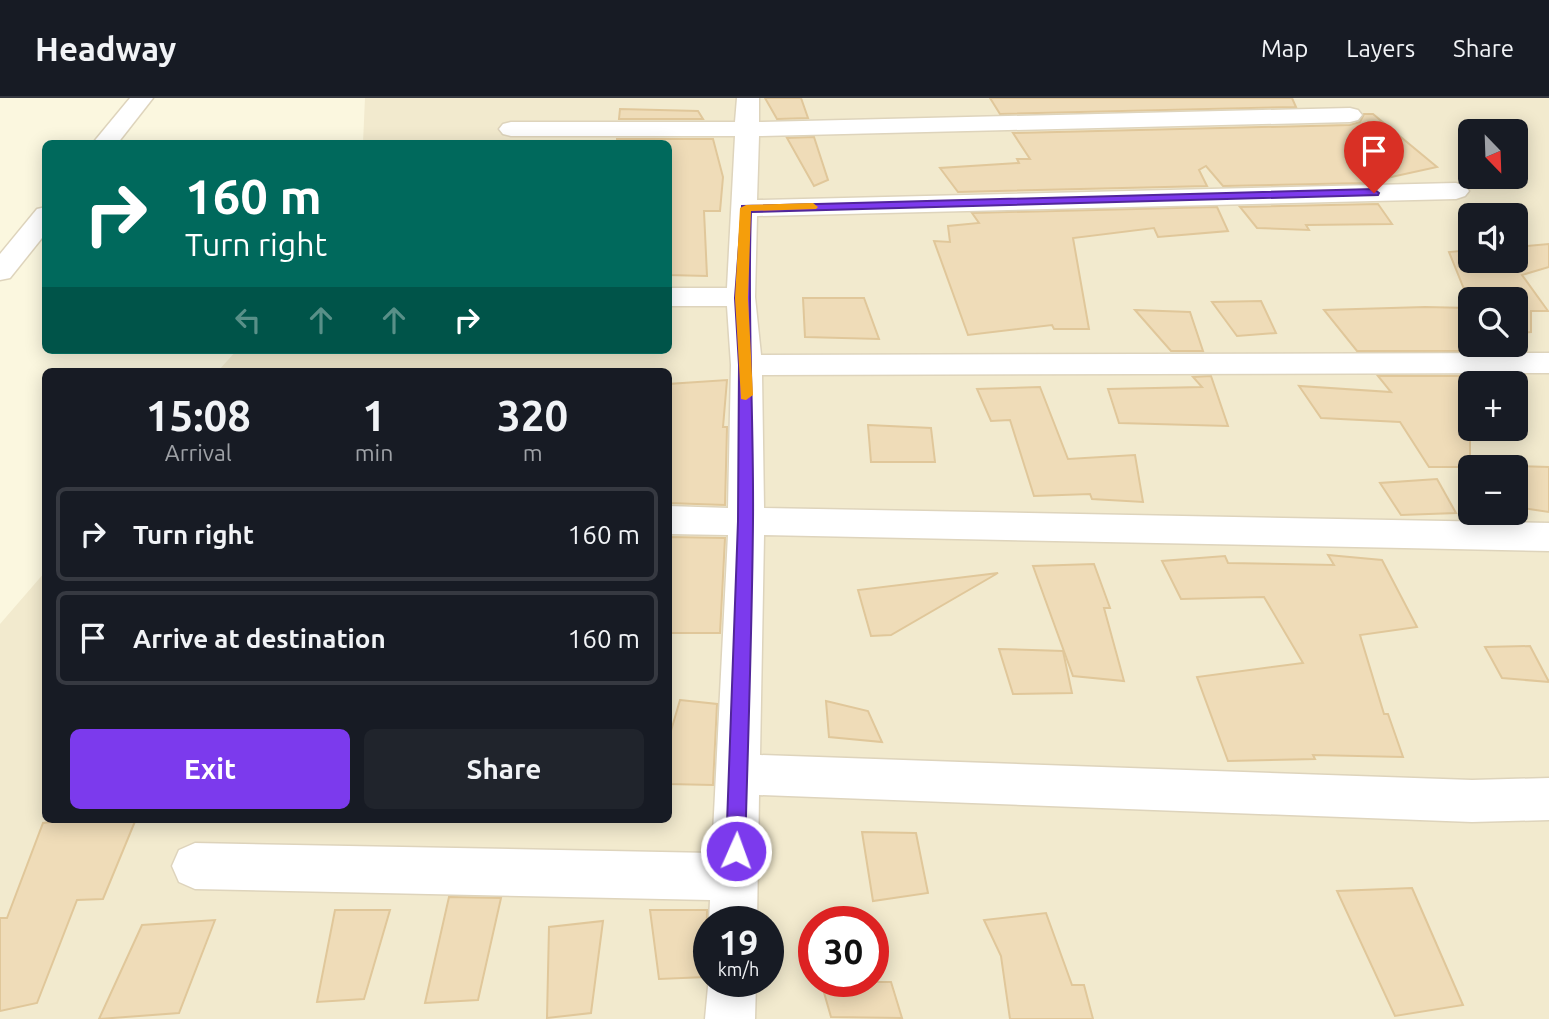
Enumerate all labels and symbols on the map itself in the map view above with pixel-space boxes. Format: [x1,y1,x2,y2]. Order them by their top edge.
north arrow [1458,119,1528,189]
pin [1344,121,1404,193]
position arrow [699,814,773,888]
speed limit sign: 30 [798,906,889,997]

